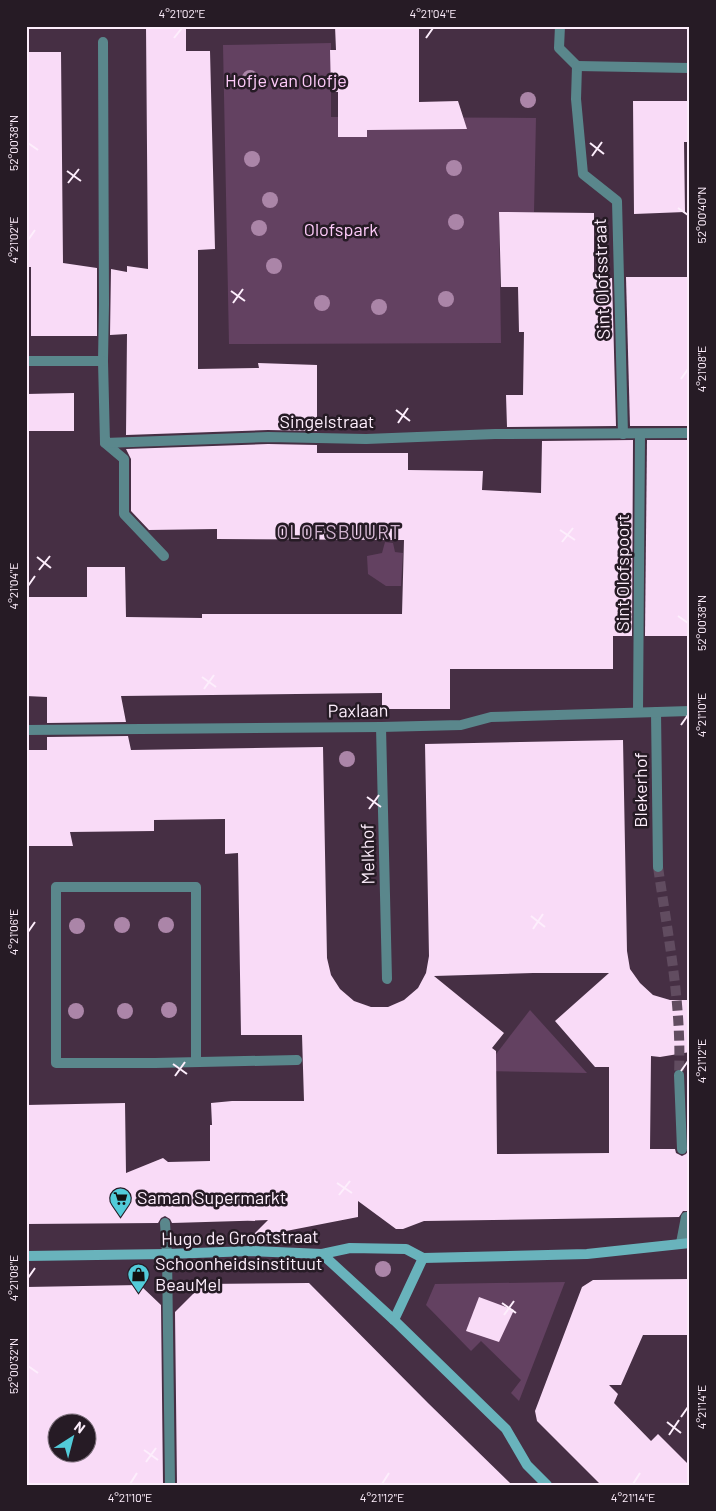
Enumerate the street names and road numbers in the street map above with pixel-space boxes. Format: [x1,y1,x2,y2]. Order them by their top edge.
street label: Sint Olofsstraat [588,218,614,340]
street label: Singelstraat [280,410,374,432]
street label: Sint Olofspoort [611,514,633,632]
street label: Paxlaan [327,698,388,722]
street label: Blekerhof [629,752,651,828]
street label: Melkhof [355,823,379,885]
street label: Hugo de Grootstraat [161,1225,319,1249]

